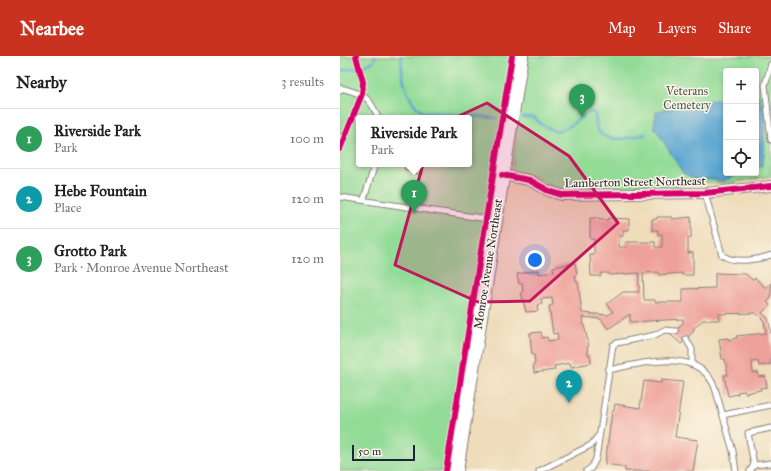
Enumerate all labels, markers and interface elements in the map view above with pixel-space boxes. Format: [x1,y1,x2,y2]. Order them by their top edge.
text: Nearbee [20,17,84,40]
text: Map [608,20,636,37]
text: Layers [658,20,696,37]
text: Share [718,20,751,37]
map controls [723,68,759,176]
button: + [723,68,759,104]
text: Nearby [16,72,67,93]
text: 3 results [281,74,324,90]
pin: 3 [569,84,595,117]
park label: Veterans Cemetery [663,84,711,112]
button: − [723,104,759,140]
popup [356,115,472,167]
text: Riverside Park [54,122,141,140]
text: Riverside Park [370,124,458,142]
text: 1 [26,131,32,147]
text: 100 m [290,131,324,147]
text: Park [54,140,78,156]
button: locate [723,140,759,176]
text: Park [370,142,394,158]
street label: Lamberton Street Northeast [564,174,707,190]
pin: 1 [401,180,427,213]
text: Hebe Fountain [54,182,147,200]
text: 2 [26,191,32,207]
text: 120 m [291,191,324,207]
street label: Monroe Avenue Northeast [471,197,505,330]
text: Place [54,200,81,216]
text: Grotto Park [54,242,127,260]
your location [525,250,545,270]
text: 3 [26,251,32,267]
text: 120 m [291,251,324,267]
text: Park · Monroe Avenue Northeast [54,260,229,276]
pin: 2 [556,370,582,403]
scale bar [352,443,415,462]
text: 50 m [358,445,381,458]

